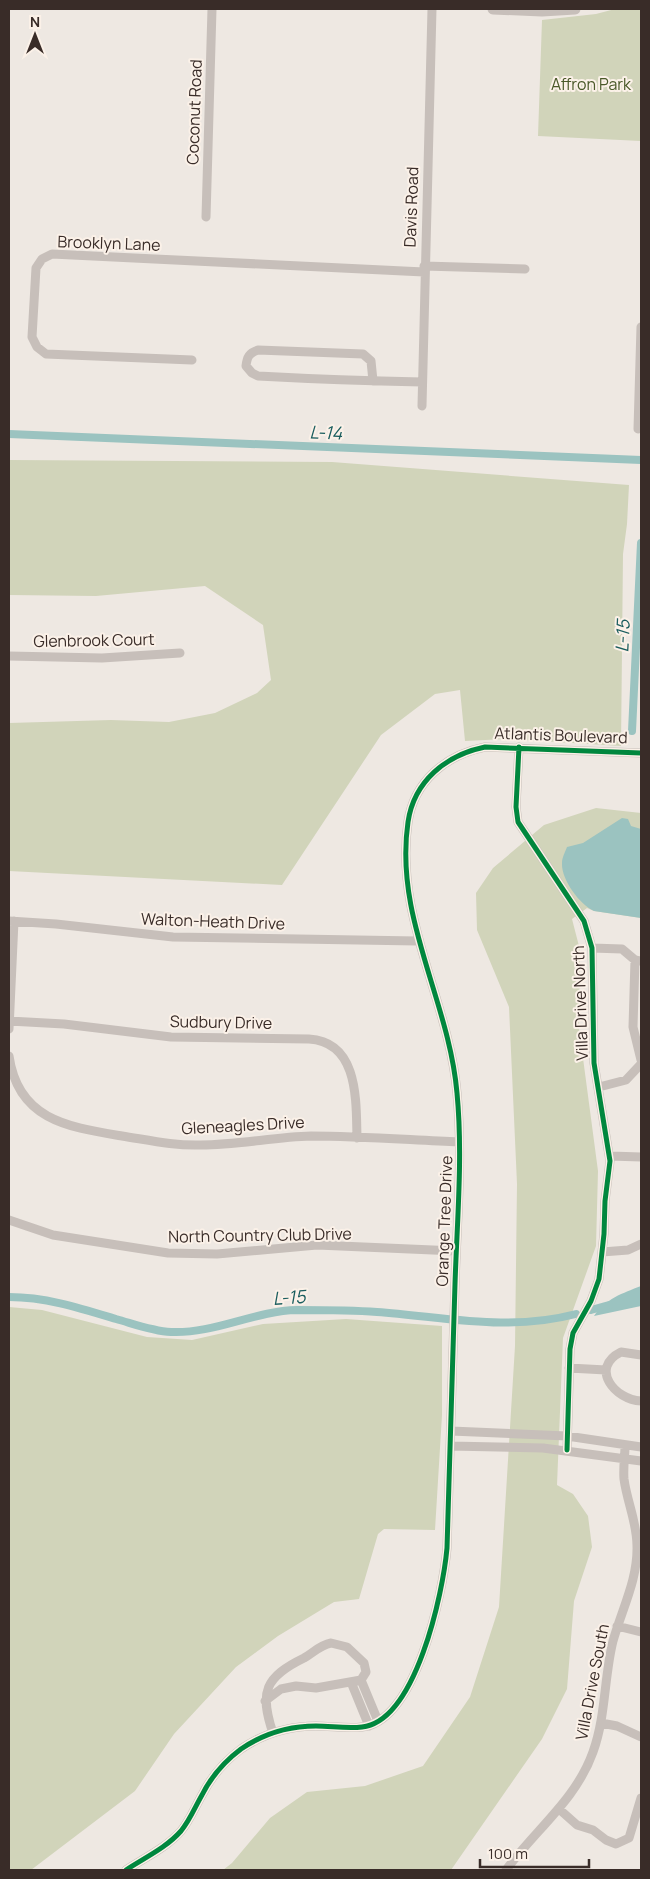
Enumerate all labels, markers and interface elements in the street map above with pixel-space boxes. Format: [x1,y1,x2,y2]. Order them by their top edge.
north arrow [10,10,60,60]
text: N [30,12,40,31]
street label: Coconut Road [181,59,207,165]
park label: Affron Park [551,73,632,95]
street label: Davis Road [399,166,423,248]
street label: Brooklyn Lane [57,230,161,256]
water label: L-14 [309,419,343,445]
water label: L-15 [609,617,635,653]
street label: Glenbrook Court [33,628,155,652]
street label: Atlantis Boulevard [494,722,628,748]
street label: Walton-Heath Drive [141,907,285,935]
street label: Villa Drive North [567,945,593,1061]
street label: Sudbury Drive [170,1010,272,1034]
street label: Gleneagles Drive [181,1111,305,1139]
street label: Orange Tree Drive [431,1155,457,1287]
street label: North Country Club Drive [168,1222,352,1248]
water label: L-15 [272,1284,308,1310]
street label: Villa Drive South [570,1622,614,1742]
scale bar [480,1836,589,1868]
text: 100 m [488,1843,528,1864]

